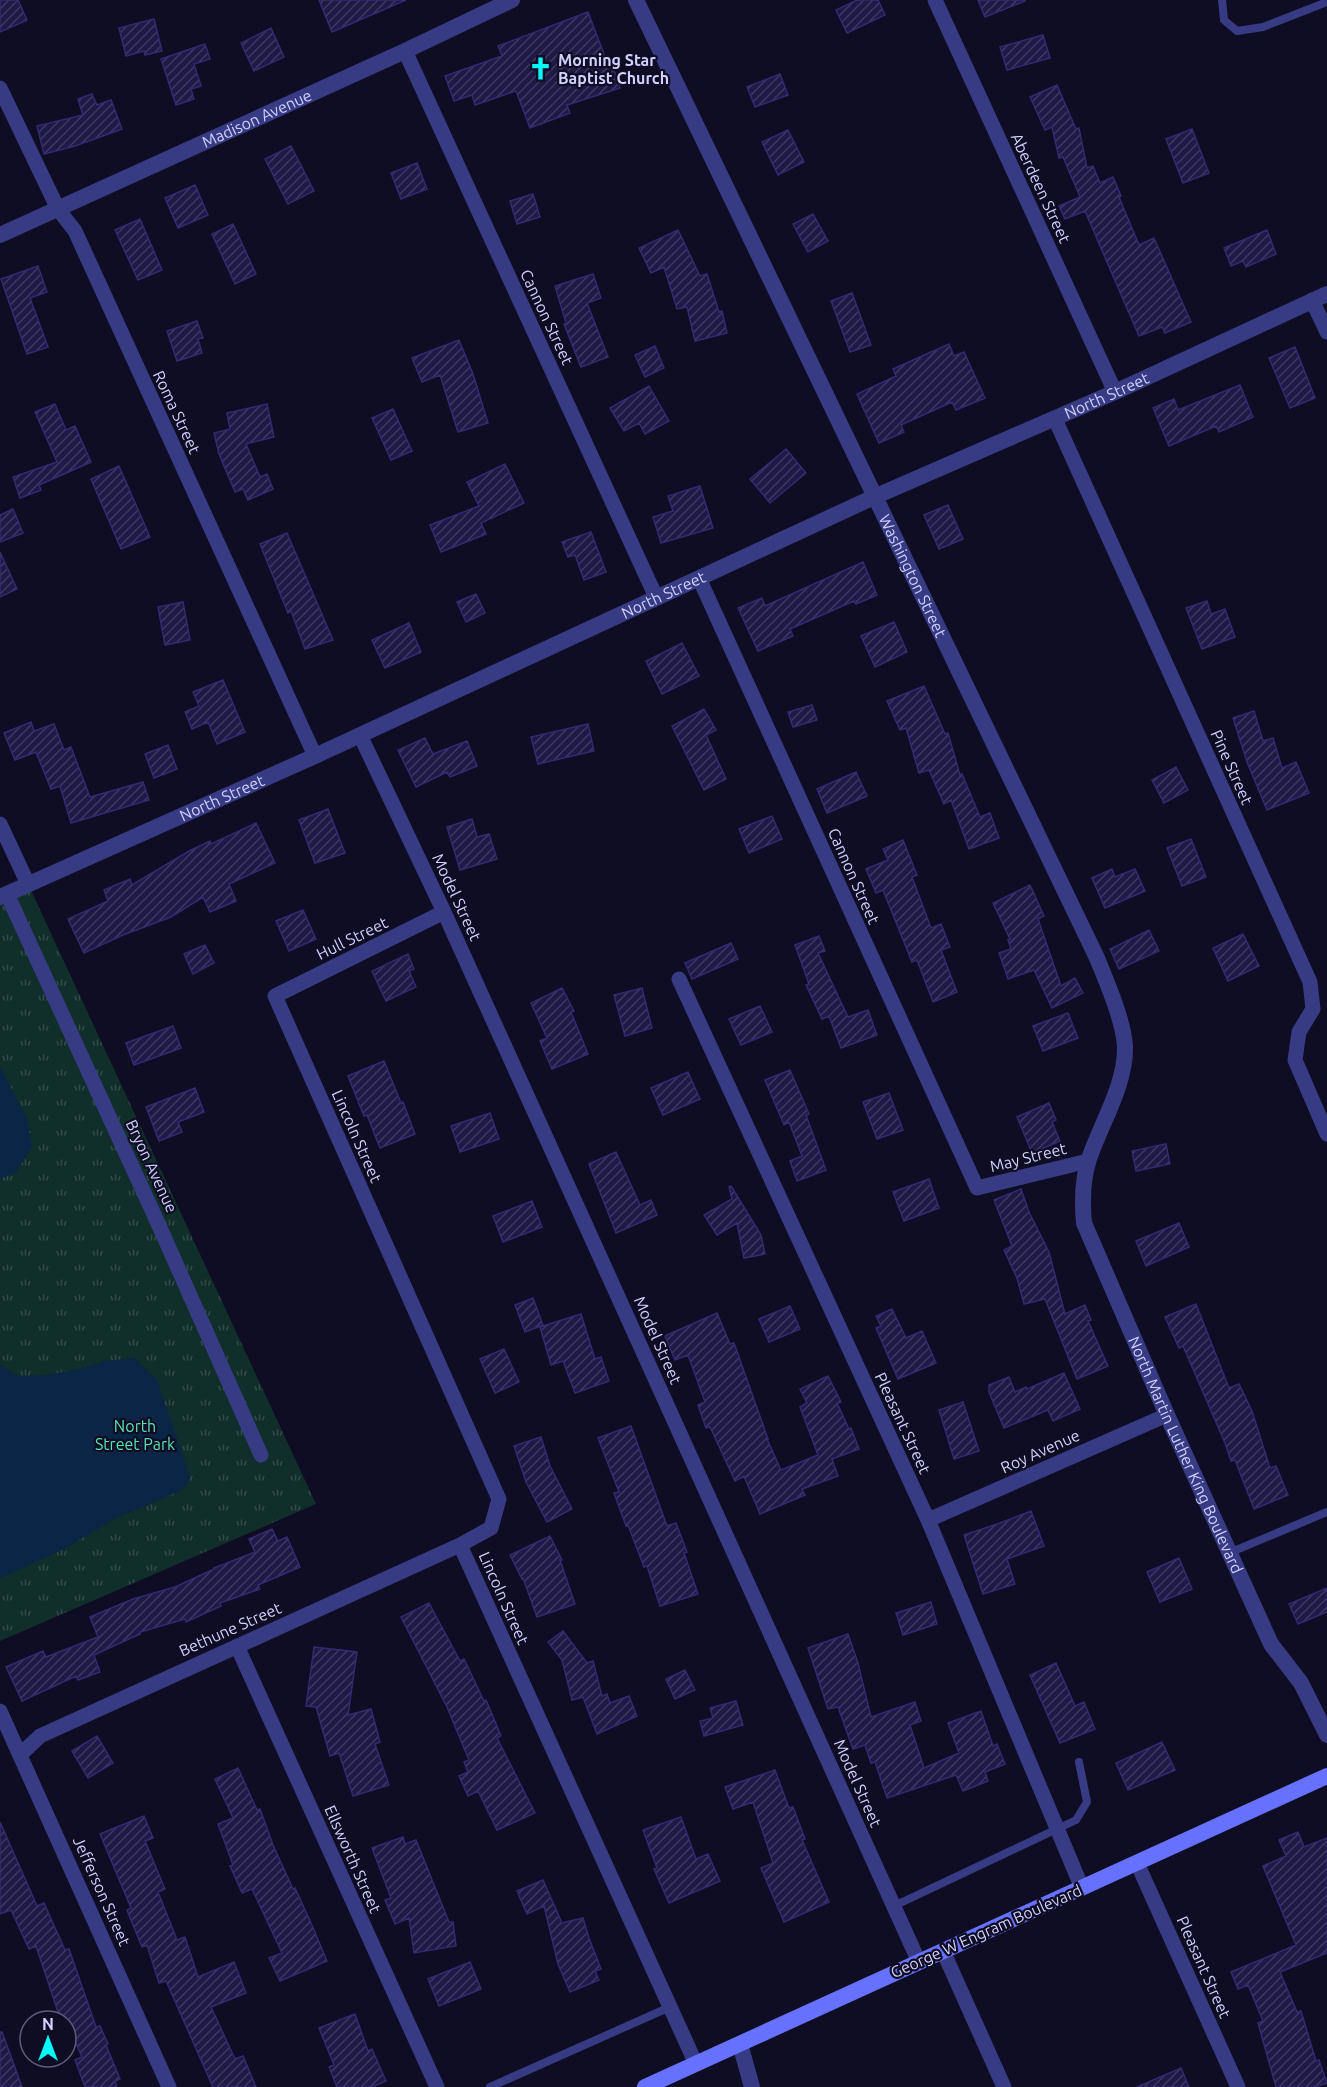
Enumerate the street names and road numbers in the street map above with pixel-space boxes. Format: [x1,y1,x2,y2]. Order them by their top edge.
street label: Madison Avenue [199,86,314,151]
street label: Aberdeen Street [1008,130,1075,246]
street label: Cannon Street [517,266,577,368]
street label: Roma Street [150,368,204,457]
street label: North Street [1061,368,1152,422]
street label: Washington Street [876,511,951,641]
street label: North Street [618,567,709,622]
street label: Pine Street [1208,727,1257,808]
street label: North Street [177,771,268,824]
street label: Cannon Street [825,825,883,927]
street label: Model Street [429,851,485,944]
street label: Hull Street [313,913,391,963]
street label: Lincoln Street [329,1087,386,1186]
street label: Bryon Avenue [123,1117,181,1215]
street label: May Street [988,1139,1069,1175]
street label: Model Street [631,1293,686,1387]
street label: North Martin Luther King Boulevard [1125,1333,1247,1576]
street label: Pleasant Street [872,1369,935,1477]
street label: Roy Avenue [998,1426,1082,1476]
street label: Lincoln Street [476,1549,533,1648]
street label: Bethune Street [176,1598,284,1660]
street label: Model Street [831,1736,886,1830]
street label: Ellsworth Street [321,1802,385,1916]
street label: Jefferson Street [70,1834,134,1949]
street label: George W Engram Boulevard [888,1881,1084,1981]
street label: Pleasant Street [1173,1913,1235,2021]

